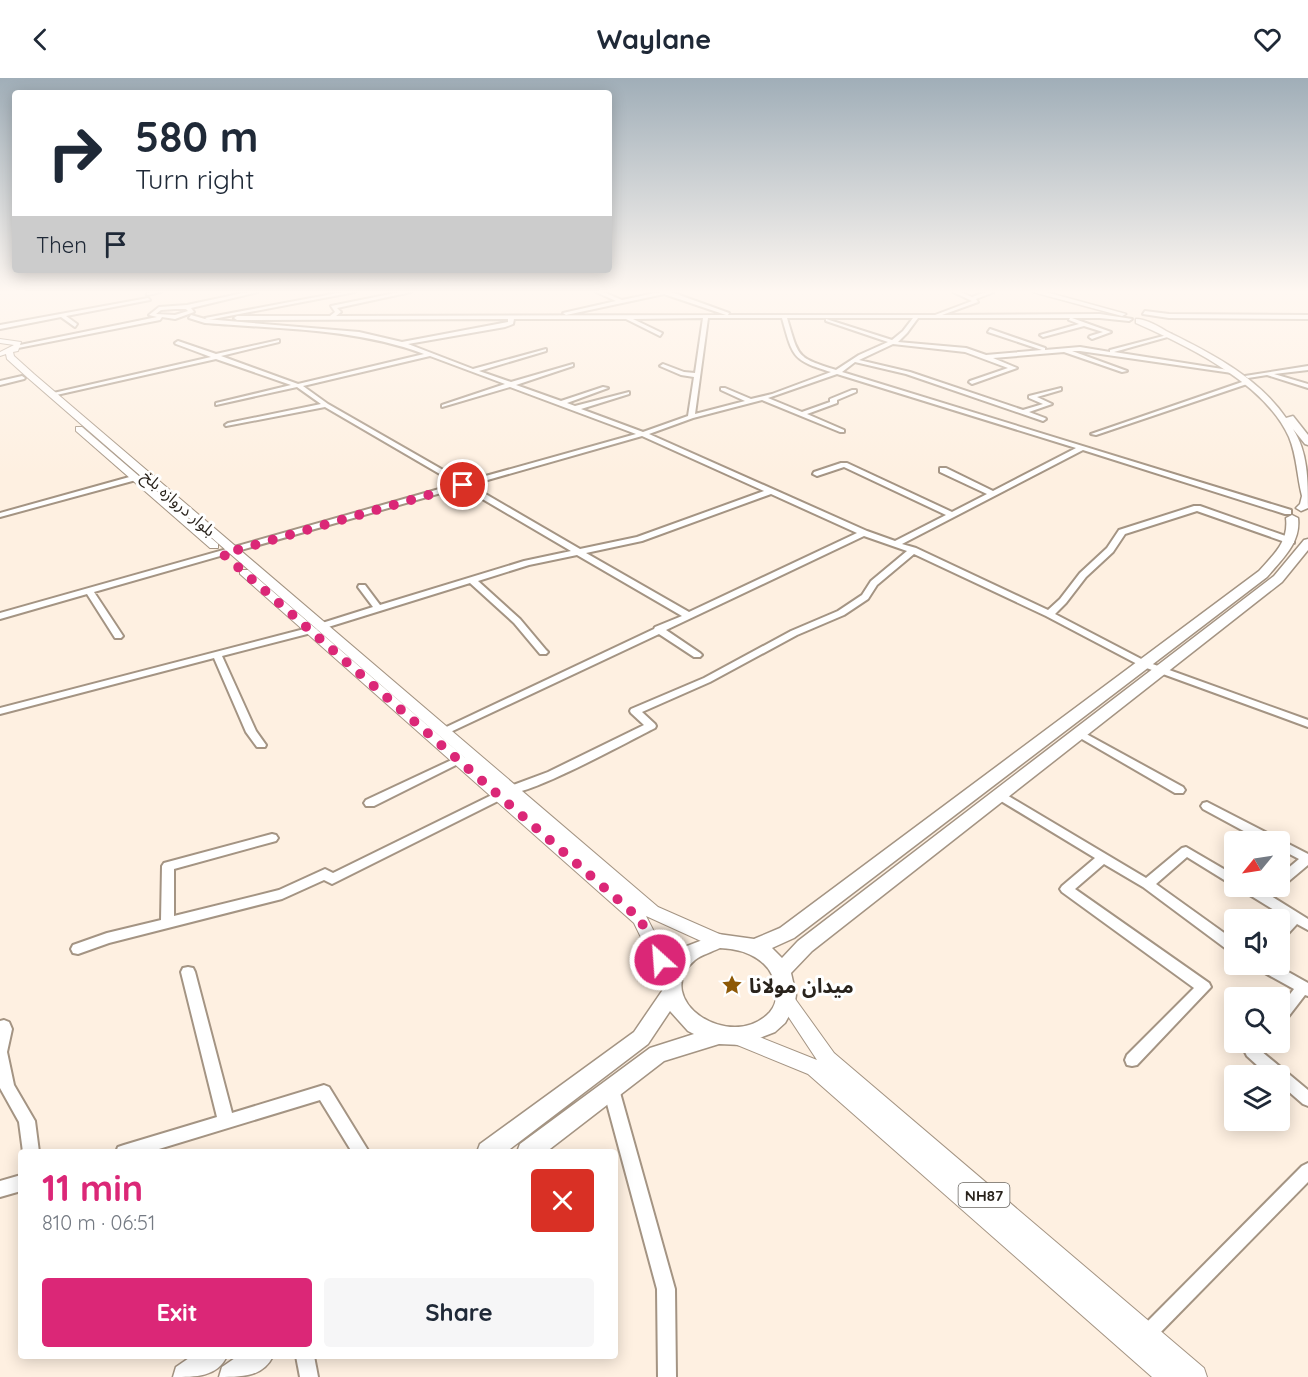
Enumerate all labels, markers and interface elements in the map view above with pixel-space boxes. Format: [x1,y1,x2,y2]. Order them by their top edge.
text: Waylane [597,22,711,56]
icon: back [24,23,57,56]
icon: heart [1251,23,1284,56]
text: 580 m [135,110,258,163]
icon: right [36,114,114,192]
text: Turn right [135,162,254,196]
icon: arrive [99,228,132,261]
text: Then [36,231,87,259]
pin [437,459,488,510]
street label: بلوار دروازه بلخ [136,466,220,543]
icon: arrive [446,468,479,501]
north arrow [1224,831,1290,897]
map controls [1224,831,1290,1131]
button: sound [1224,909,1290,975]
position arrow [628,928,692,992]
place icon: میدان مولانا [720,973,744,997]
place label: میدان مولانا [749,973,854,998]
button: search [1224,987,1290,1053]
button: layers [1224,1065,1290,1131]
text: 11 min [42,1165,143,1210]
button: close [531,1169,594,1232]
road number: NH87 [958,1183,1010,1207]
text: 810 m · 06:51 [42,1210,155,1235]
button: Exit [42,1278,312,1347]
button: Share [324,1278,594,1347]

